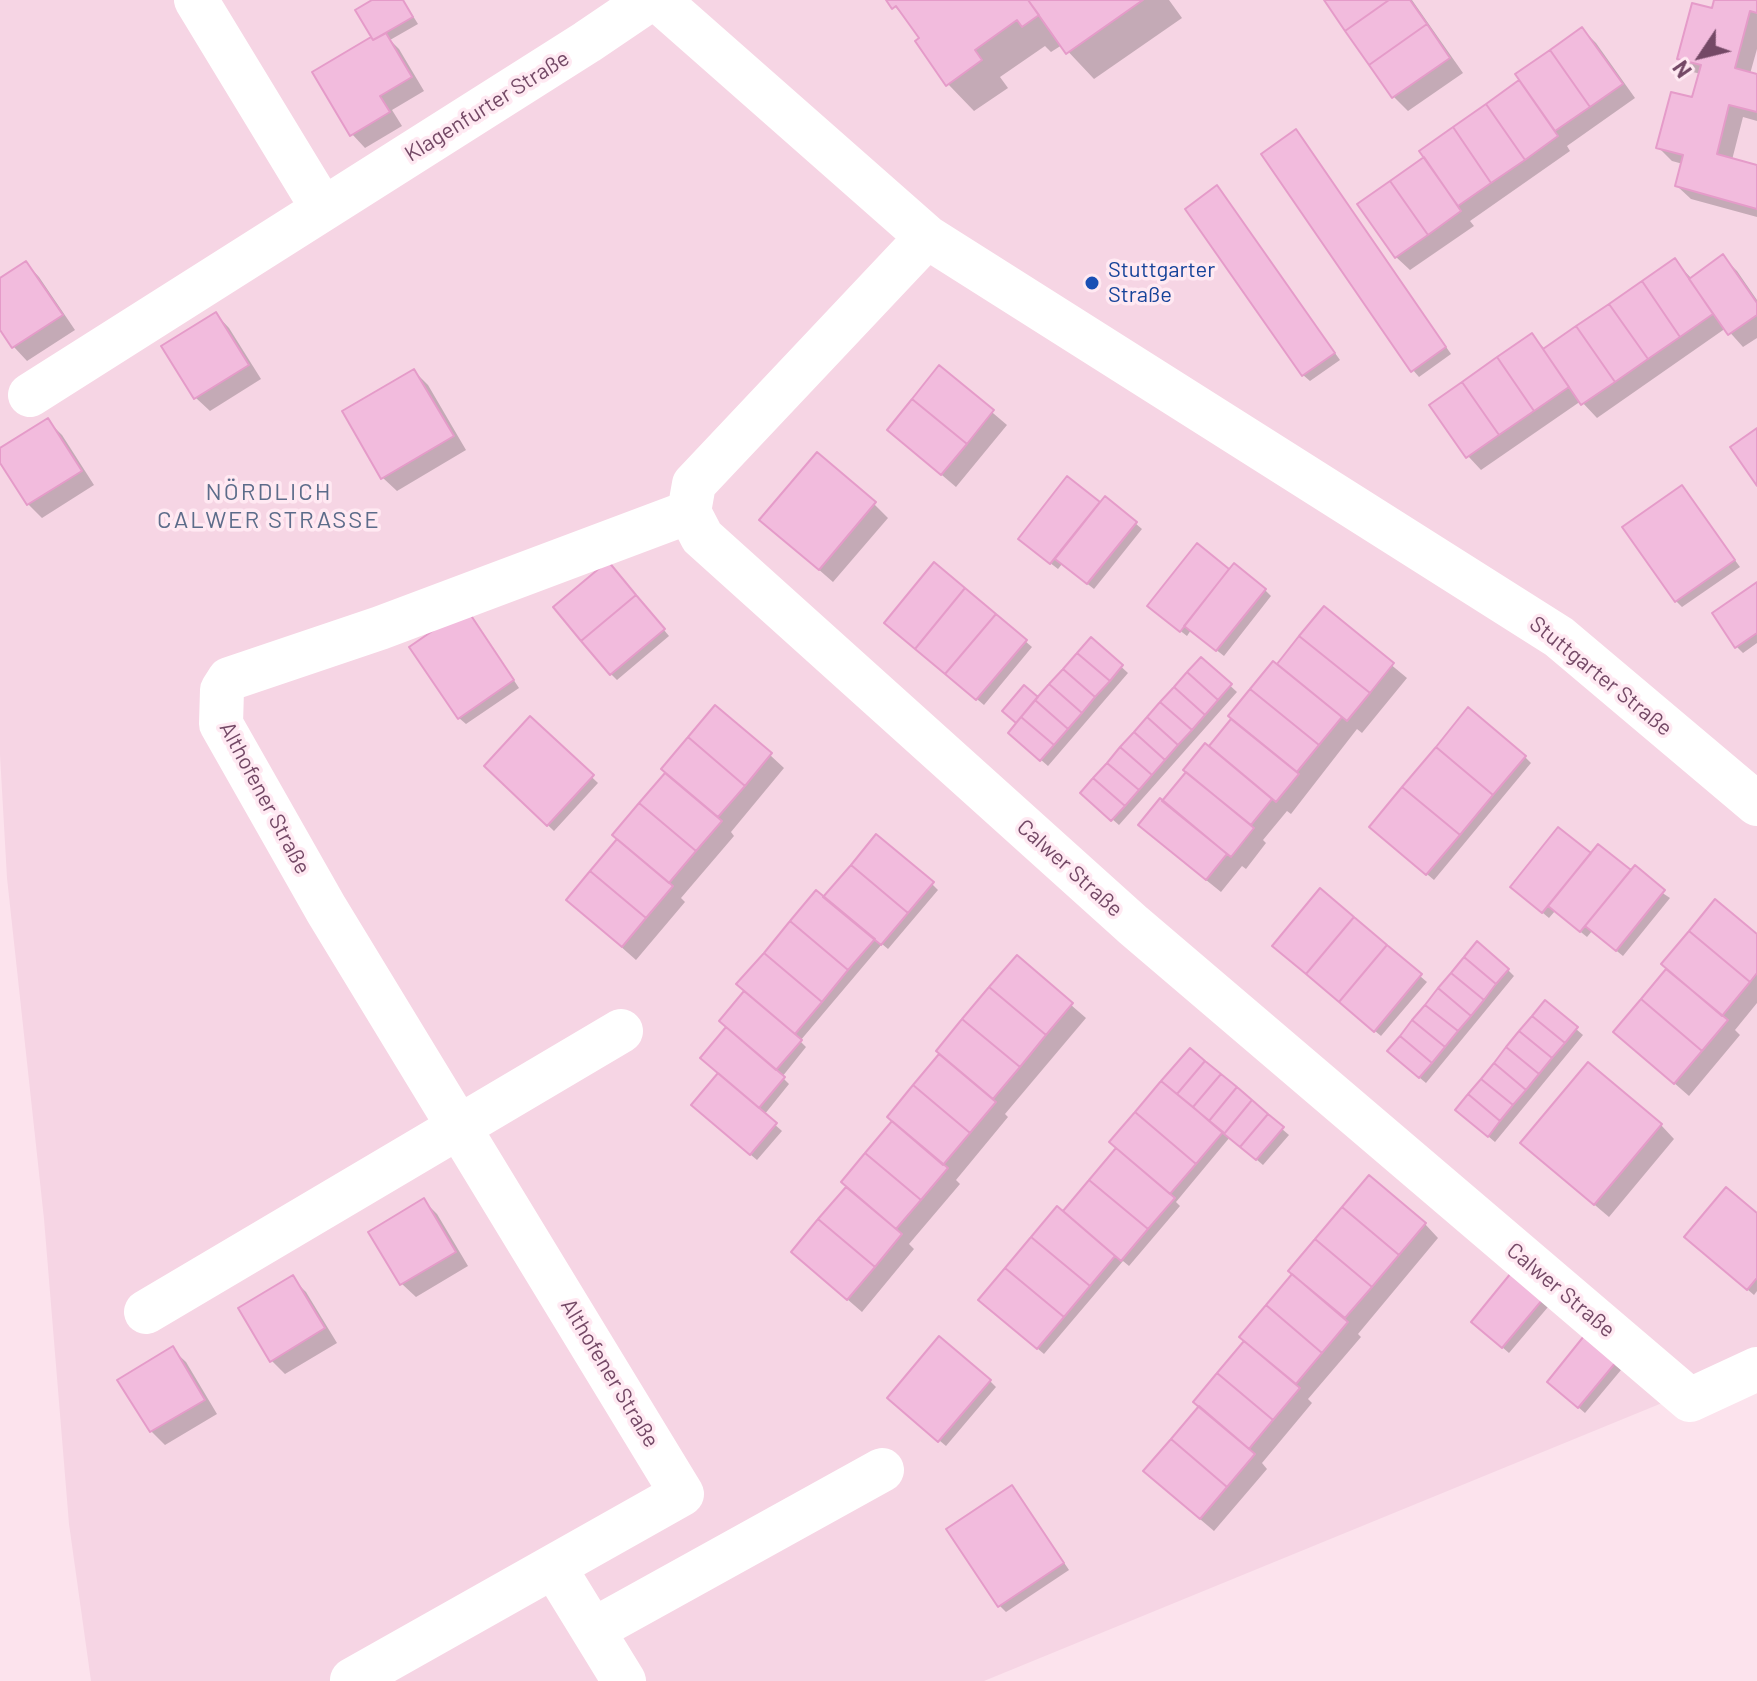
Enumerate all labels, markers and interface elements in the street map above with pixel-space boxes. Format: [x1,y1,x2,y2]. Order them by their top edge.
north arrow [1661,16,1741,96]
street label: Klagenfurter Straße [400,45,574,167]
text: N [1666,56,1696,83]
place label: Stuttgarter Straße [1108,257,1215,308]
marker: Stuttgarter Straße [1083,274,1101,292]
district label: NÖRDLICH CALWER STRASSE [157,478,381,534]
street label: Stuttgarter Straße [1524,610,1678,742]
street label: Althofener Straße [214,717,316,879]
street label: Calwer Straße [1012,814,1128,922]
street label: Calwer Straße [1502,1237,1620,1343]
street label: Althofener Straße [555,1294,665,1452]

